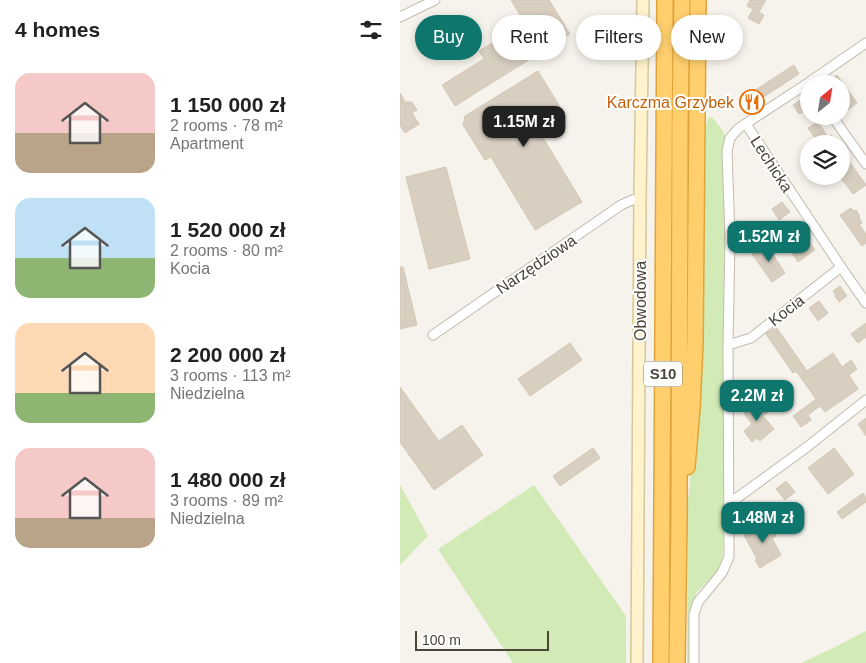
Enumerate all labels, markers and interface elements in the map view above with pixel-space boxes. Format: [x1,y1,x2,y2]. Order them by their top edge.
chip: Buy [415,15,482,60]
chip: Rent [492,15,566,60]
chip: Filters [576,15,661,60]
chip: New [671,15,743,60]
icon: filters [357,16,385,44]
text: 4 homes [15,18,100,41]
north arrow [800,75,850,125]
map controls [800,75,850,185]
restaurant icon: Karczma Grzybek [739,89,765,115]
icon: home [55,93,115,153]
text: 1 150 000 zł [170,93,286,116]
place label: Karczma Grzybek [607,94,735,111]
pin: 1.15M zł [472,106,576,148]
text: 1.15M zł [493,113,555,130]
text: 2 rooms · 78 m² [170,117,283,134]
street label: Lechicka [747,133,796,195]
text: Apartment [170,135,244,152]
button: layers [800,135,850,185]
icon: home [55,218,115,278]
text: 1 520 000 zł [170,218,286,241]
pin: 1.52M zł [717,220,821,263]
text: 1.52M zł [738,228,800,245]
street label: Narzędziowa [493,231,579,297]
text: 2 rooms · 80 m² [170,242,283,259]
text: Kocia [170,260,210,277]
street label: Obwodowa [632,261,649,341]
street label: Kocia [765,291,807,329]
icon: home [55,343,115,403]
text: 2 200 000 zł [170,343,286,366]
road number: S10 [644,362,682,386]
text: 3 rooms · 113 m² [170,367,291,384]
pin: 2.2M zł [711,380,803,422]
text: Niedzielna [170,385,245,402]
text: 2.2M zł [731,387,783,404]
icon: home [55,468,115,528]
text: 1 480 000 zł [170,468,286,491]
text: 3 rooms · 89 m² [170,492,283,509]
pin: 1.48M zł [711,502,815,544]
text: 1.48M zł [732,509,794,526]
text: Niedzielna [170,510,245,527]
scale bar [415,628,549,651]
text: 100 m [422,632,461,648]

